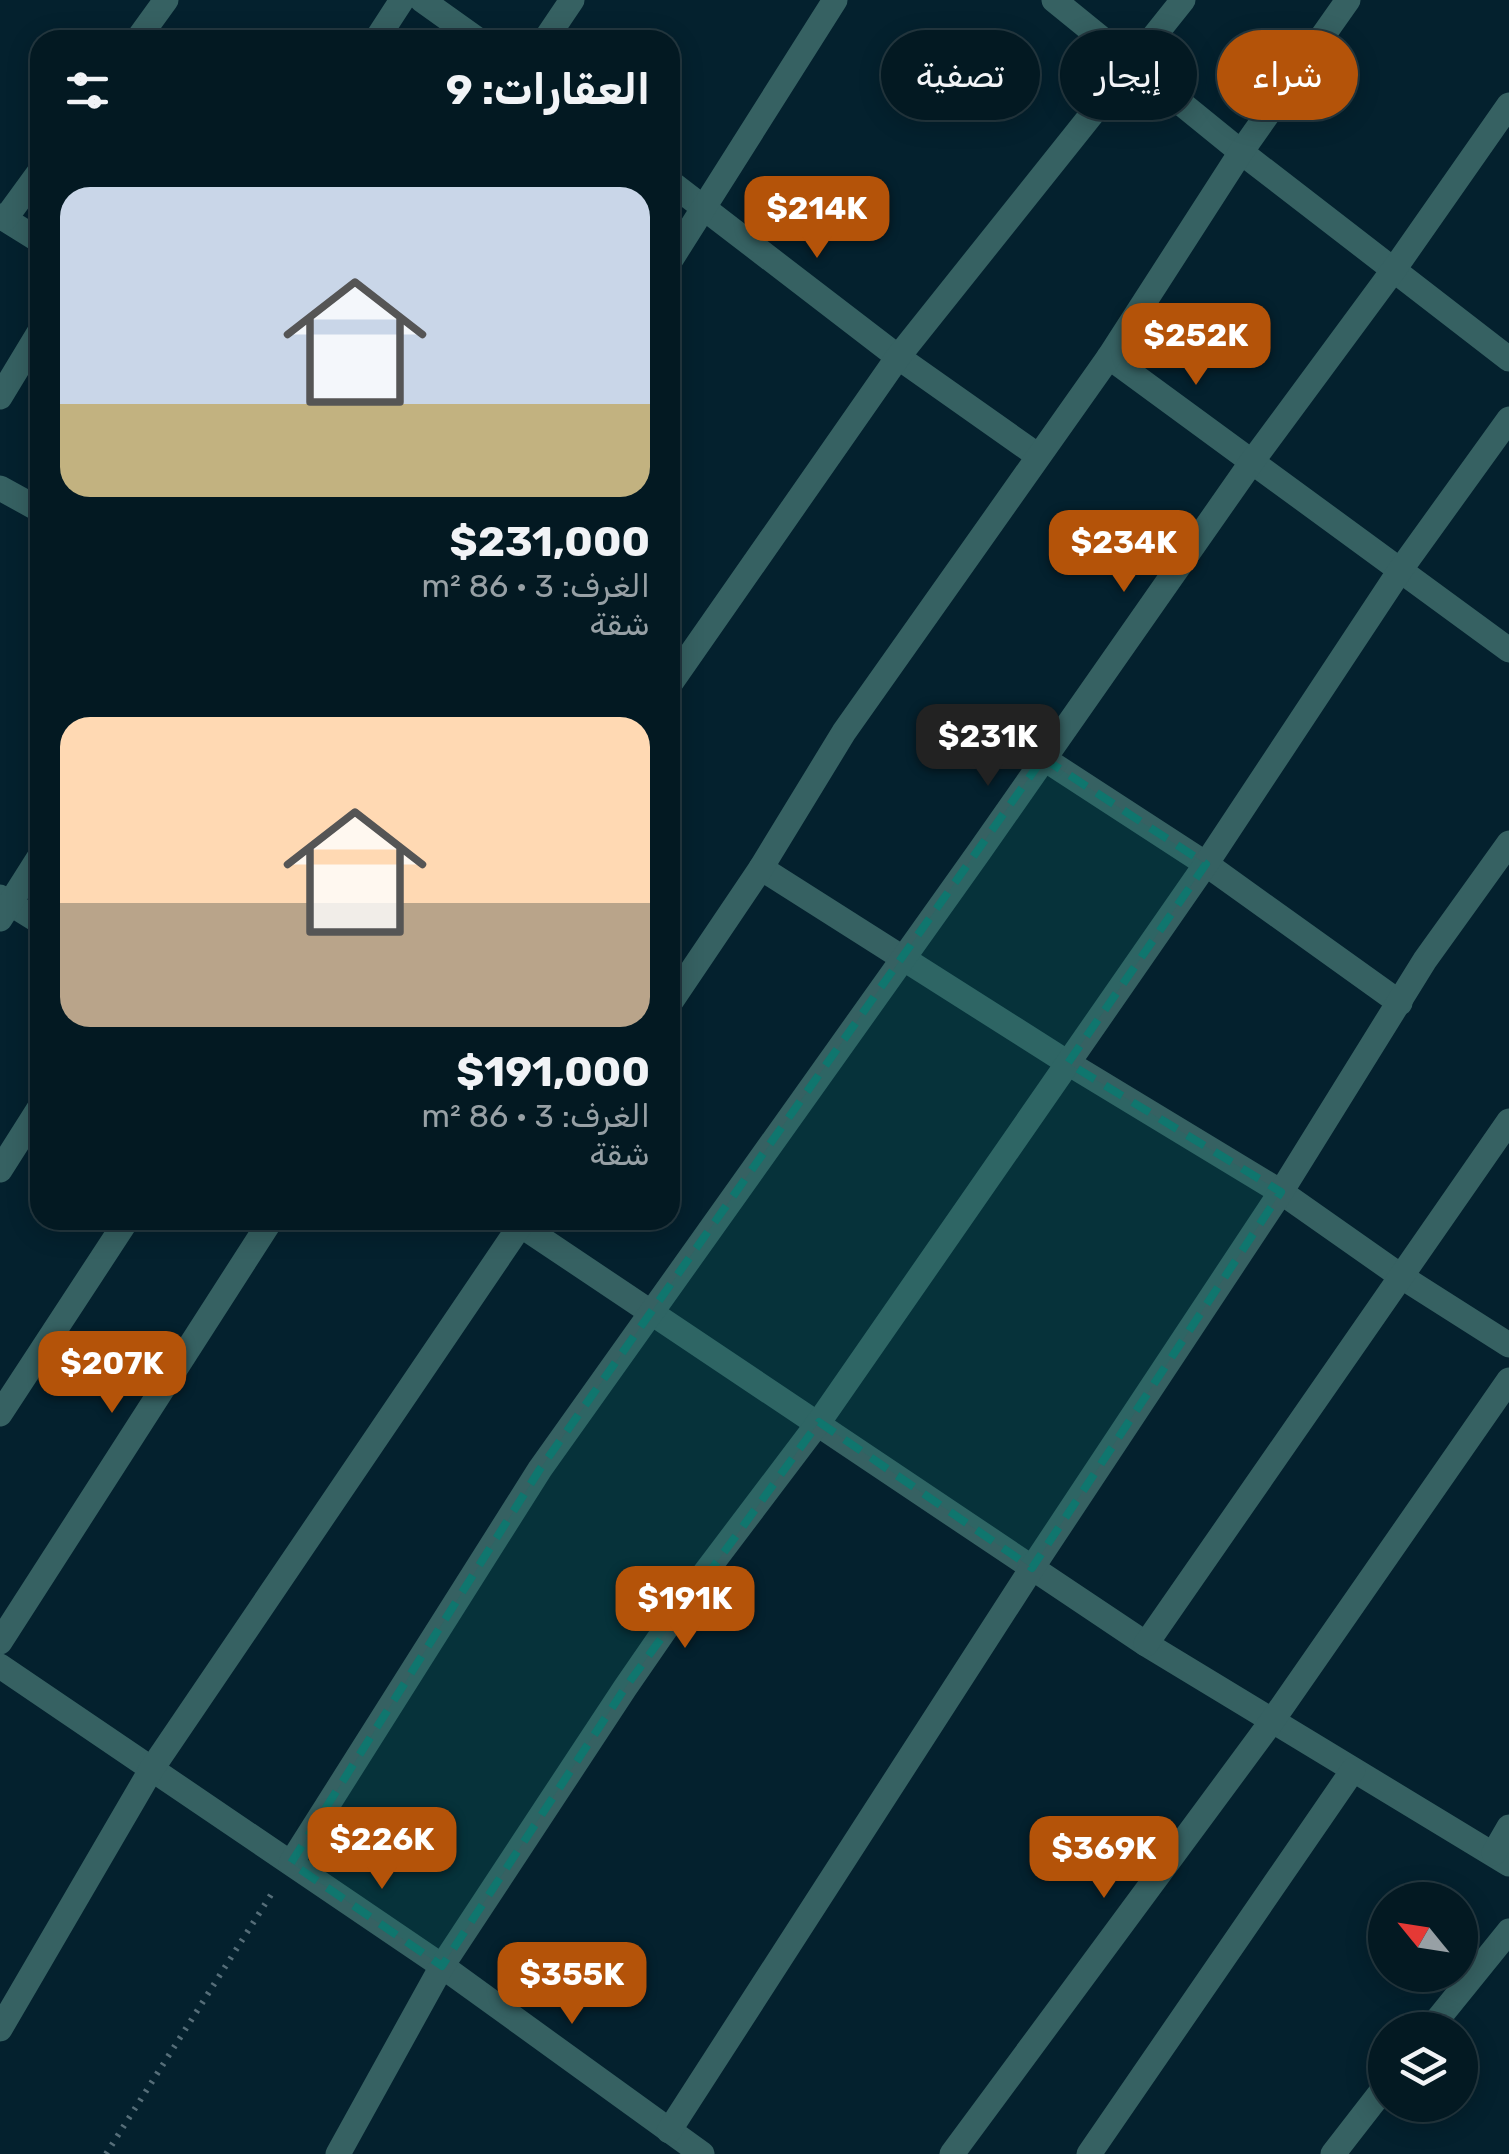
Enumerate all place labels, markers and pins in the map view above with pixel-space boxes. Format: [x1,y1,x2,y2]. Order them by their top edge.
pin: $214K [747,176,887,261]
pin: $252K [1126,303,1266,388]
pin: $234K [1054,510,1194,595]
pin: $231K [918,704,1058,789]
pin: $207K [42,1331,182,1416]
pin: $191K [615,1566,755,1651]
pin: $226K [312,1807,452,1892]
pin: $369K [1034,1816,1174,1901]
pin: $355K [502,1942,642,2027]

